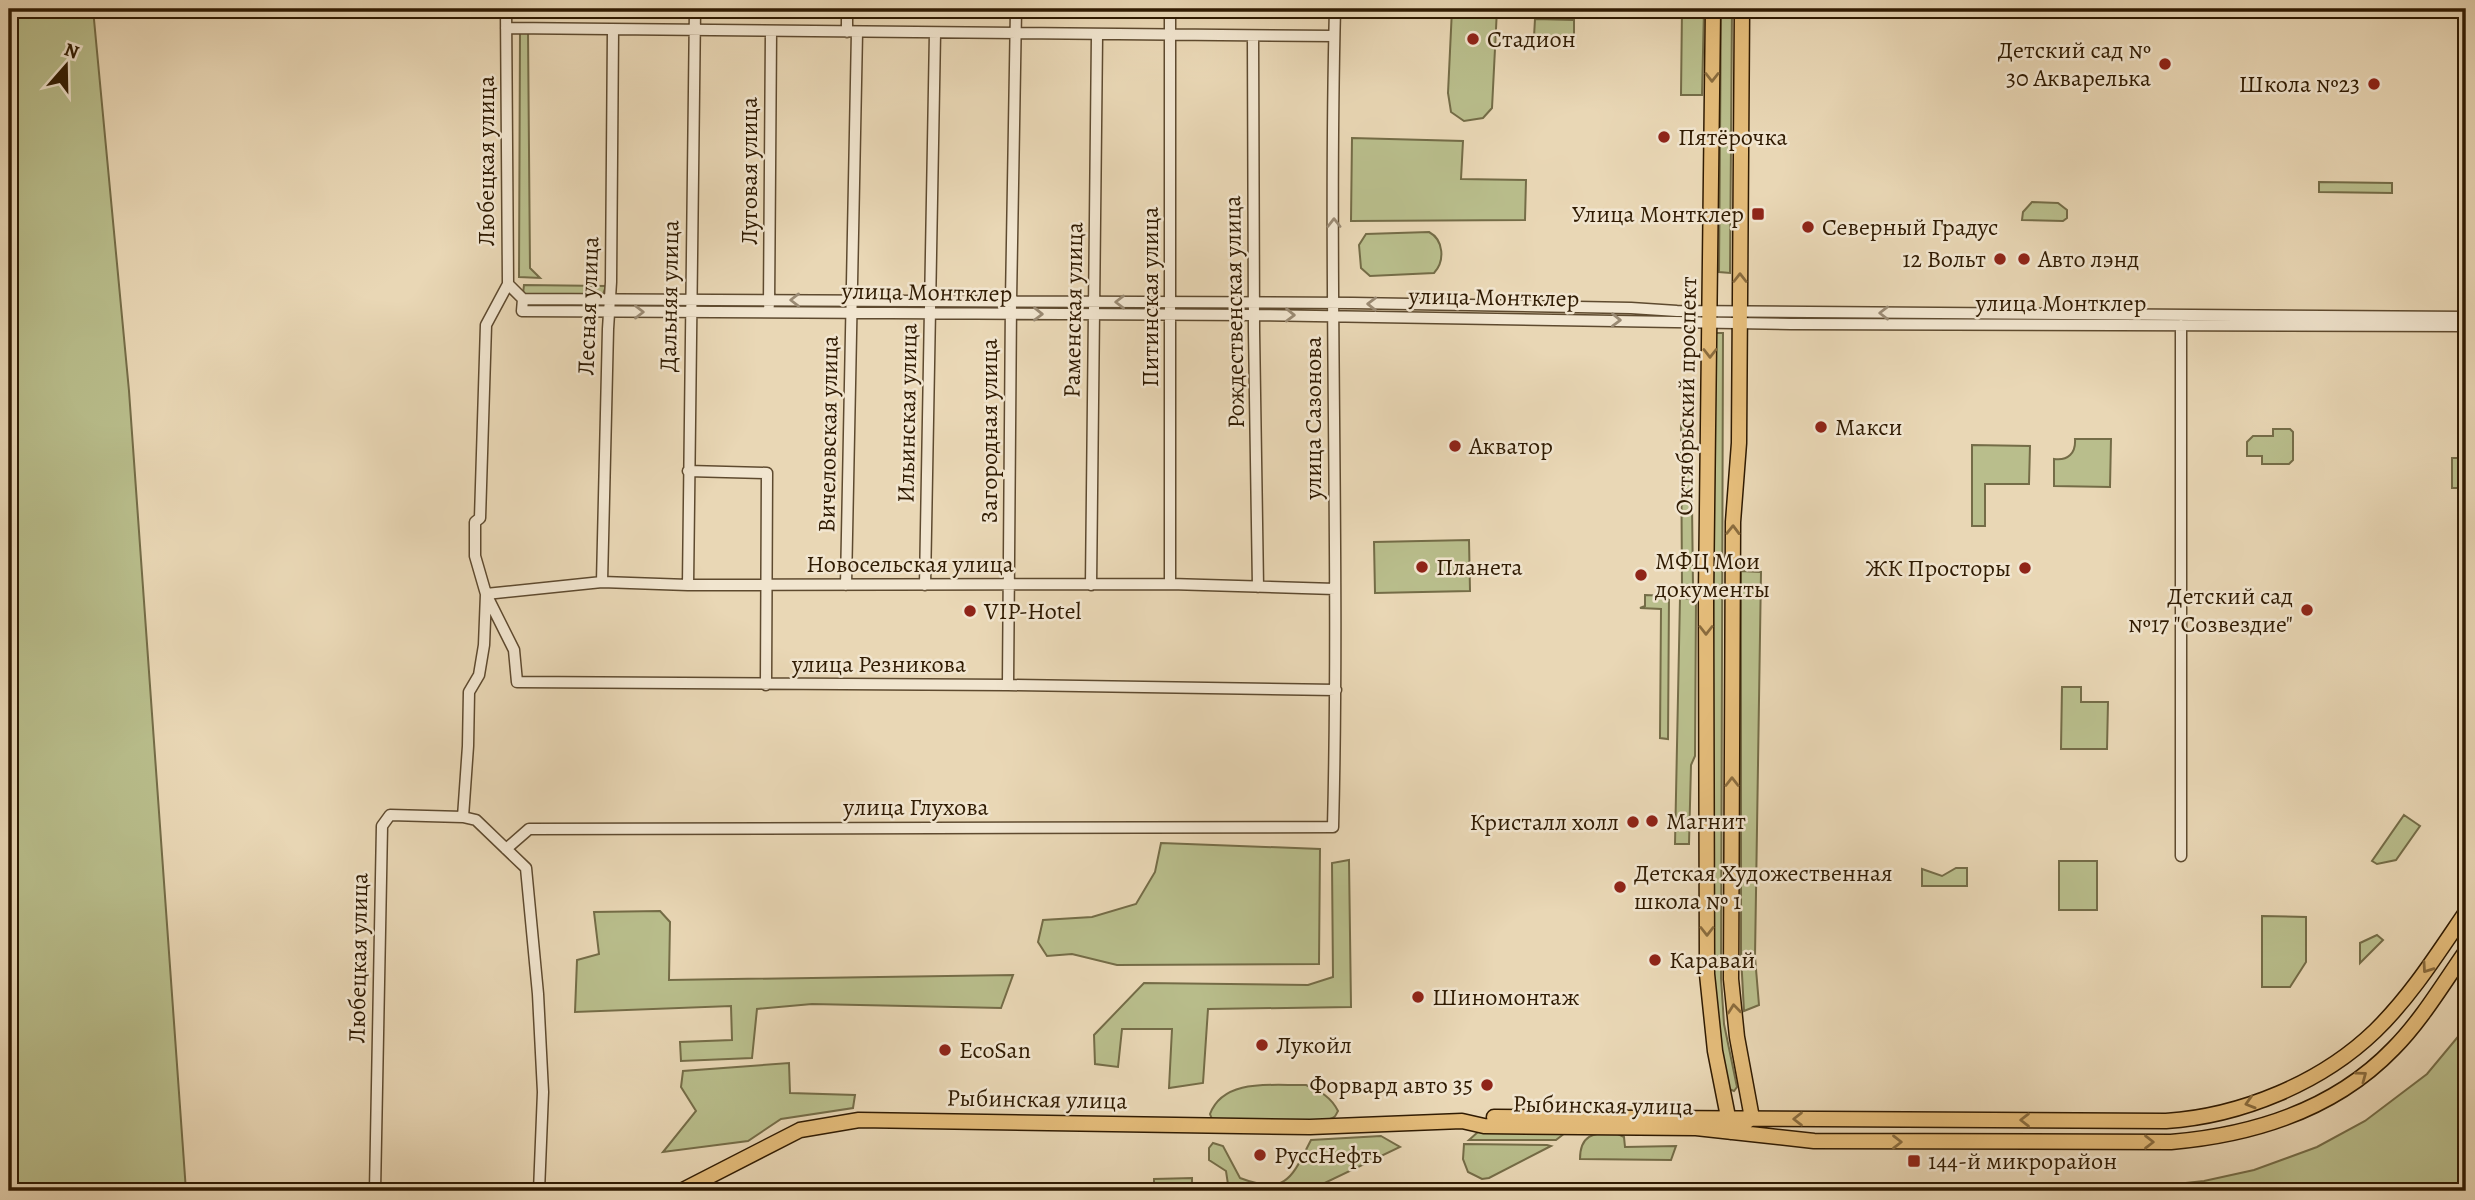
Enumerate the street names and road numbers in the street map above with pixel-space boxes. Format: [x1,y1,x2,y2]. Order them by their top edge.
street label: Любецкая улица [470,76,502,246]
street label: Луговая улица [733,97,765,245]
street label: Рождественская улица [1216,195,1252,429]
street label: Питинская улица [1134,207,1166,387]
street label: Дальняя улица [652,220,686,372]
street label: Раменская улица [1055,222,1091,398]
street label: Лесная улица [570,236,606,376]
street label: улица Монтклер [840,274,1013,309]
street label: Октябрьский проспект [1668,276,1704,516]
street label: улица Монтклер [1407,279,1580,314]
street label: улица Монтклер [1975,287,2146,319]
street label: Ильинская улица [889,323,925,503]
street label: Вичеловская улица [810,335,846,533]
street label: улица Сазонова [1297,336,1329,501]
street label: Загородная улица [973,338,1005,524]
street label: Новосельская улица [806,548,1014,580]
street label: улица Резникова [791,648,966,680]
street label: улица Глухова [842,791,989,823]
street label: Любецкая улица [341,872,375,1044]
street label: Рыбинская улица [946,1081,1128,1117]
street label: Рыбинская улица [1512,1087,1694,1123]

